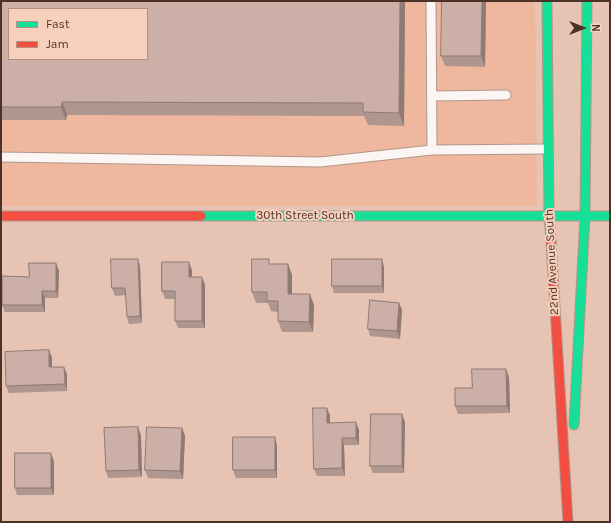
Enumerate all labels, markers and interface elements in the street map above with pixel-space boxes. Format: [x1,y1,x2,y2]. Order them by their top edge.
legend [8,8,148,60]
north arrow [563,8,603,48]
text: Fast [46,17,69,31]
text: N [589,24,602,32]
text: Jam [46,37,69,51]
street label: 30th Street South [256,209,354,223]
street label: 22nd Avenue South [542,209,562,315]

